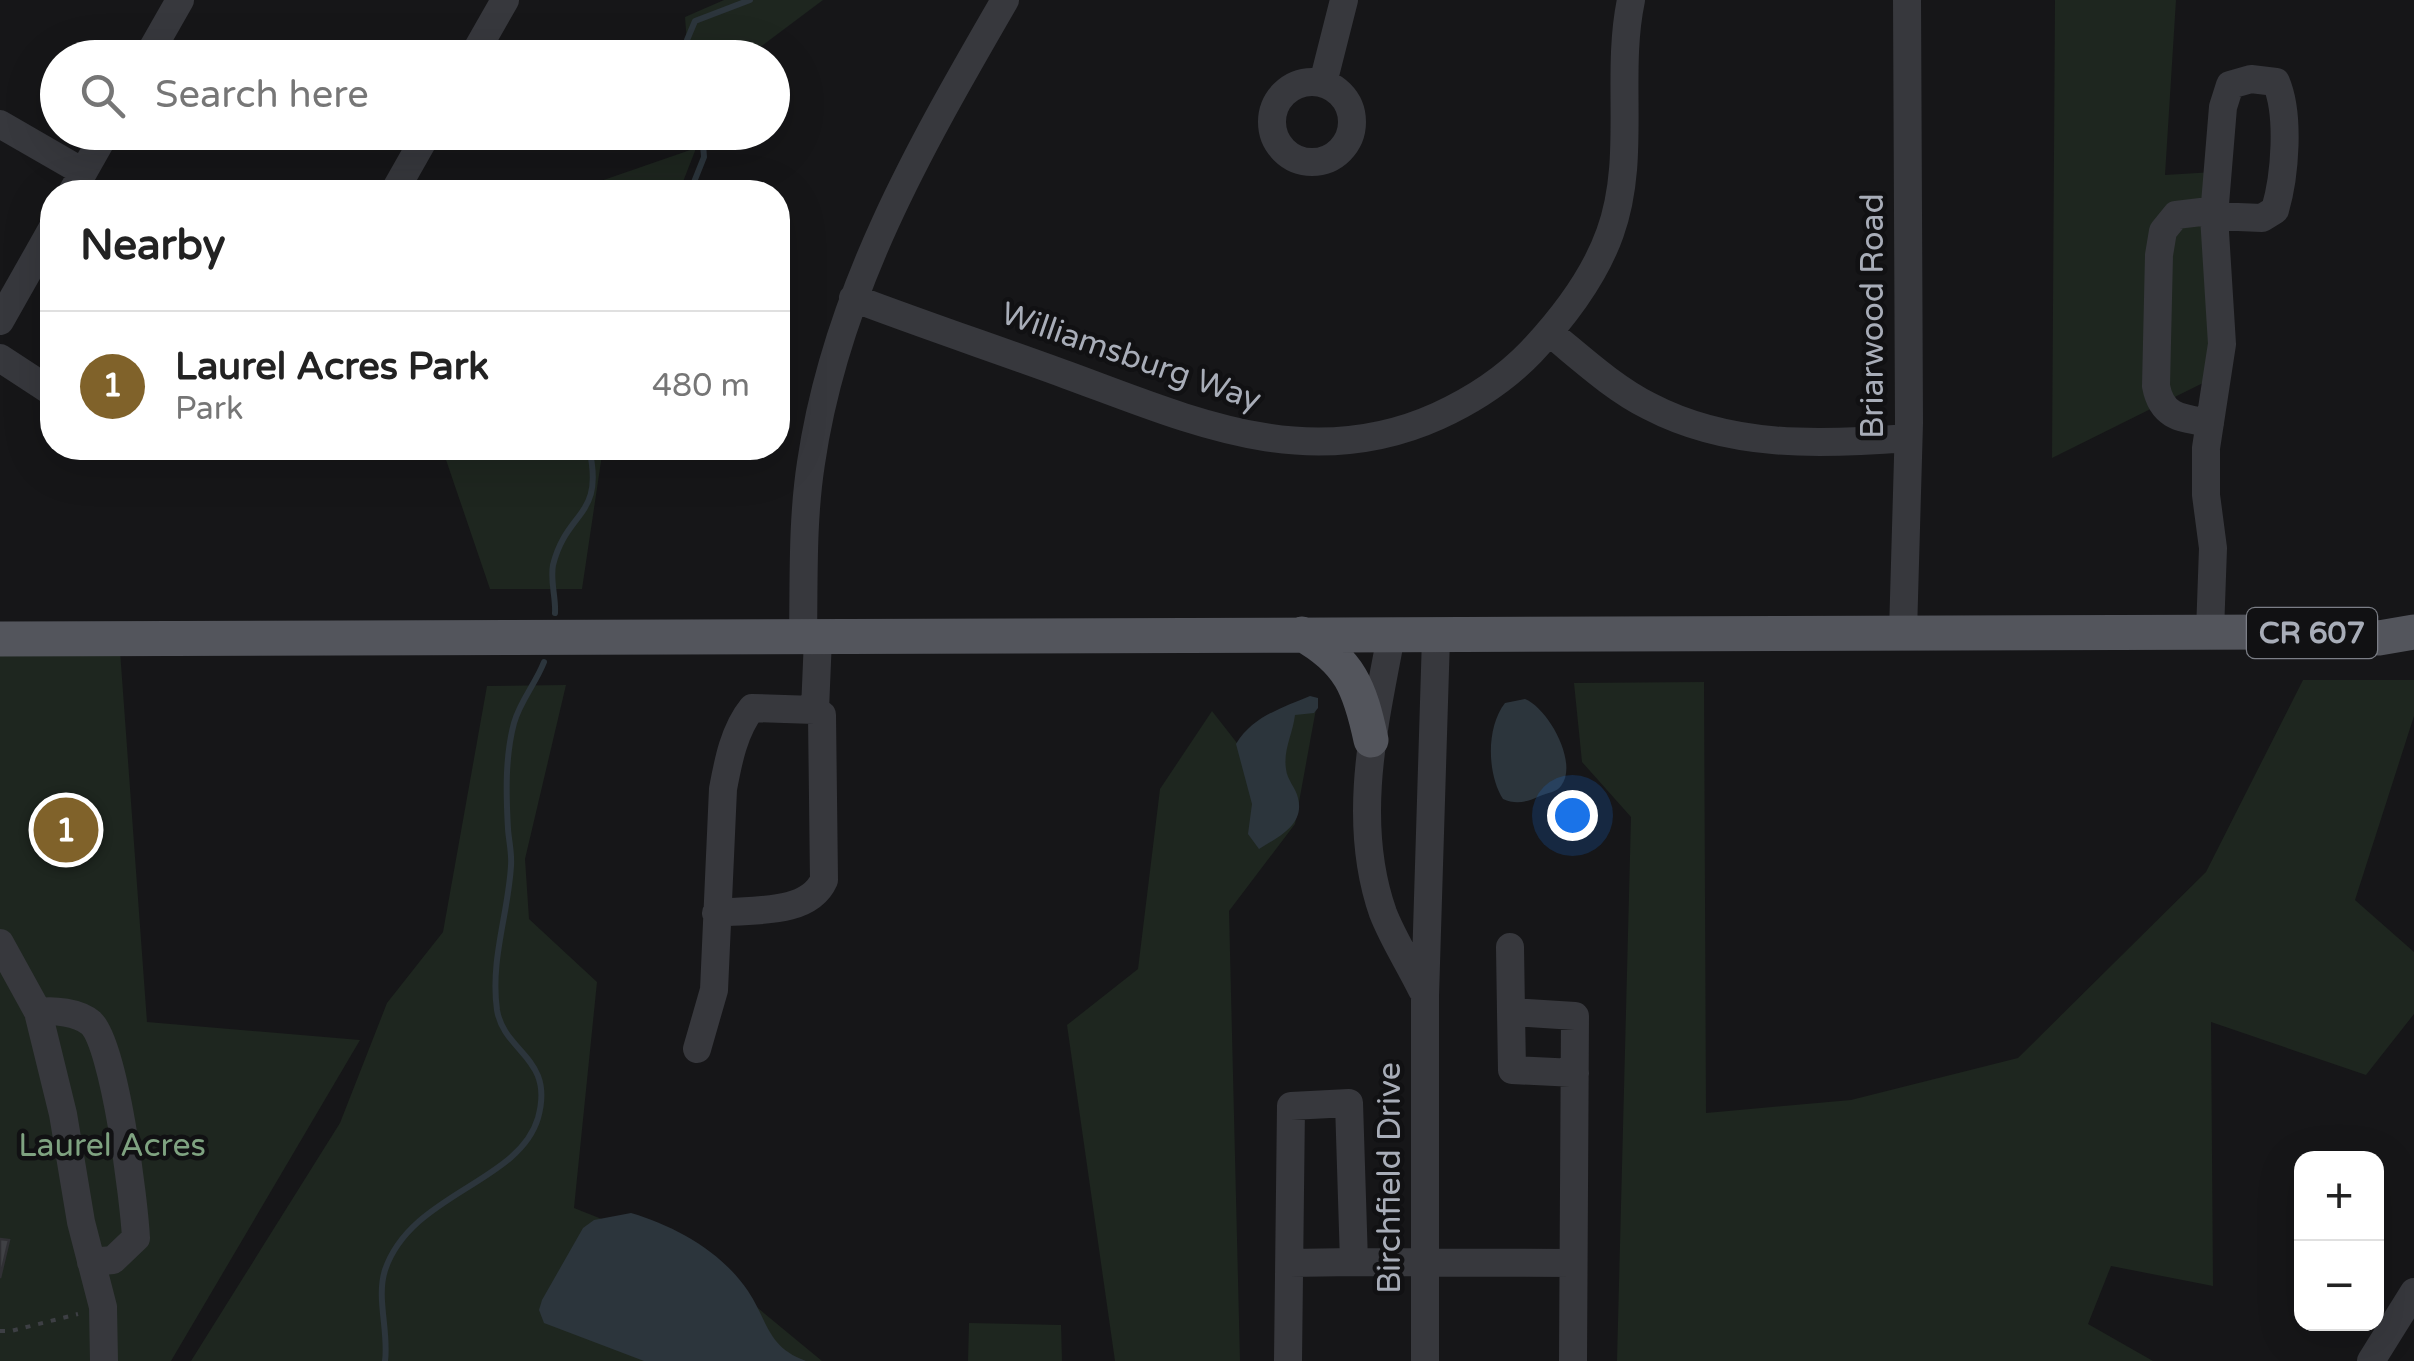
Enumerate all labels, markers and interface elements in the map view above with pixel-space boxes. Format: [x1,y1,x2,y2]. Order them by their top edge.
search box [40,40,790,150]
icon: search [75,68,130,123]
text: Search here [155,72,369,118]
street label: Briarwood Road [1854,193,1892,439]
text: Nearby [80,220,225,271]
street label: Williamsburg Way [996,295,1266,419]
text: Laurel Acres Park [175,344,489,390]
text: 1 [102,367,123,405]
text: 480 m [652,367,750,405]
text: Park [175,390,243,428]
road number: CR 607 [2247,608,2377,658]
your location [1547,790,1598,841]
pin: 1 [34,792,98,868]
street label: Birchfield Drive [1371,1062,1409,1294]
park label: Laurel Acres [18,1127,206,1165]
map controls [2294,1151,2384,1331]
button: + [2294,1151,2384,1241]
button: − [2294,1241,2384,1331]

